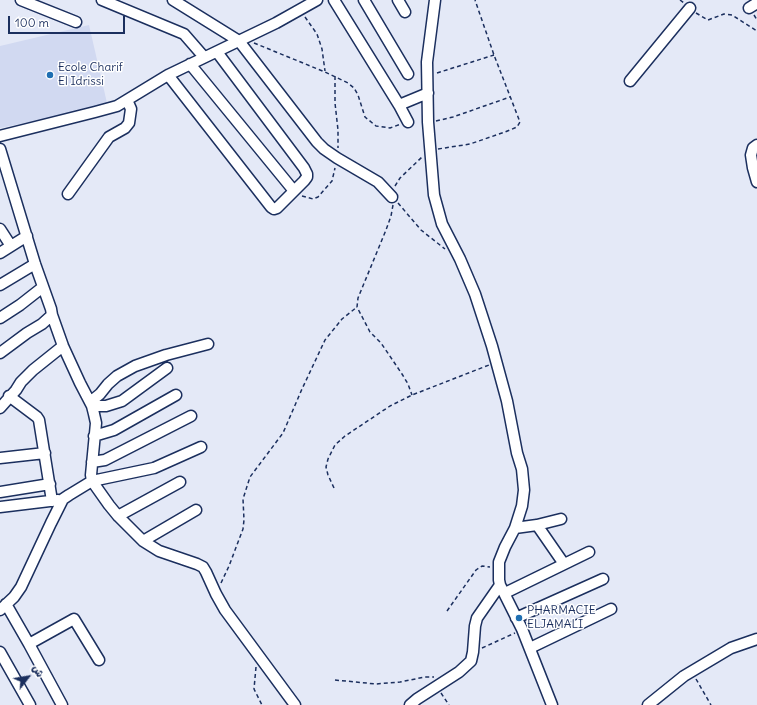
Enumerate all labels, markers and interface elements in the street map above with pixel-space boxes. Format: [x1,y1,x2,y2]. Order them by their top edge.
scale bar [10,8,127,34]
text: 100 m [15,15,49,30]
place label: Ecole Charif El Idrissi [58,61,123,89]
marker: Ecole Charif El Idrissi [45,70,55,80]
place label: PHARMACIE ELJAMALI [527,604,596,632]
marker: PHARMACIE ELJAMALI [514,613,524,623]
north arrow [8,657,48,697]
text: ش [29,662,47,680]

